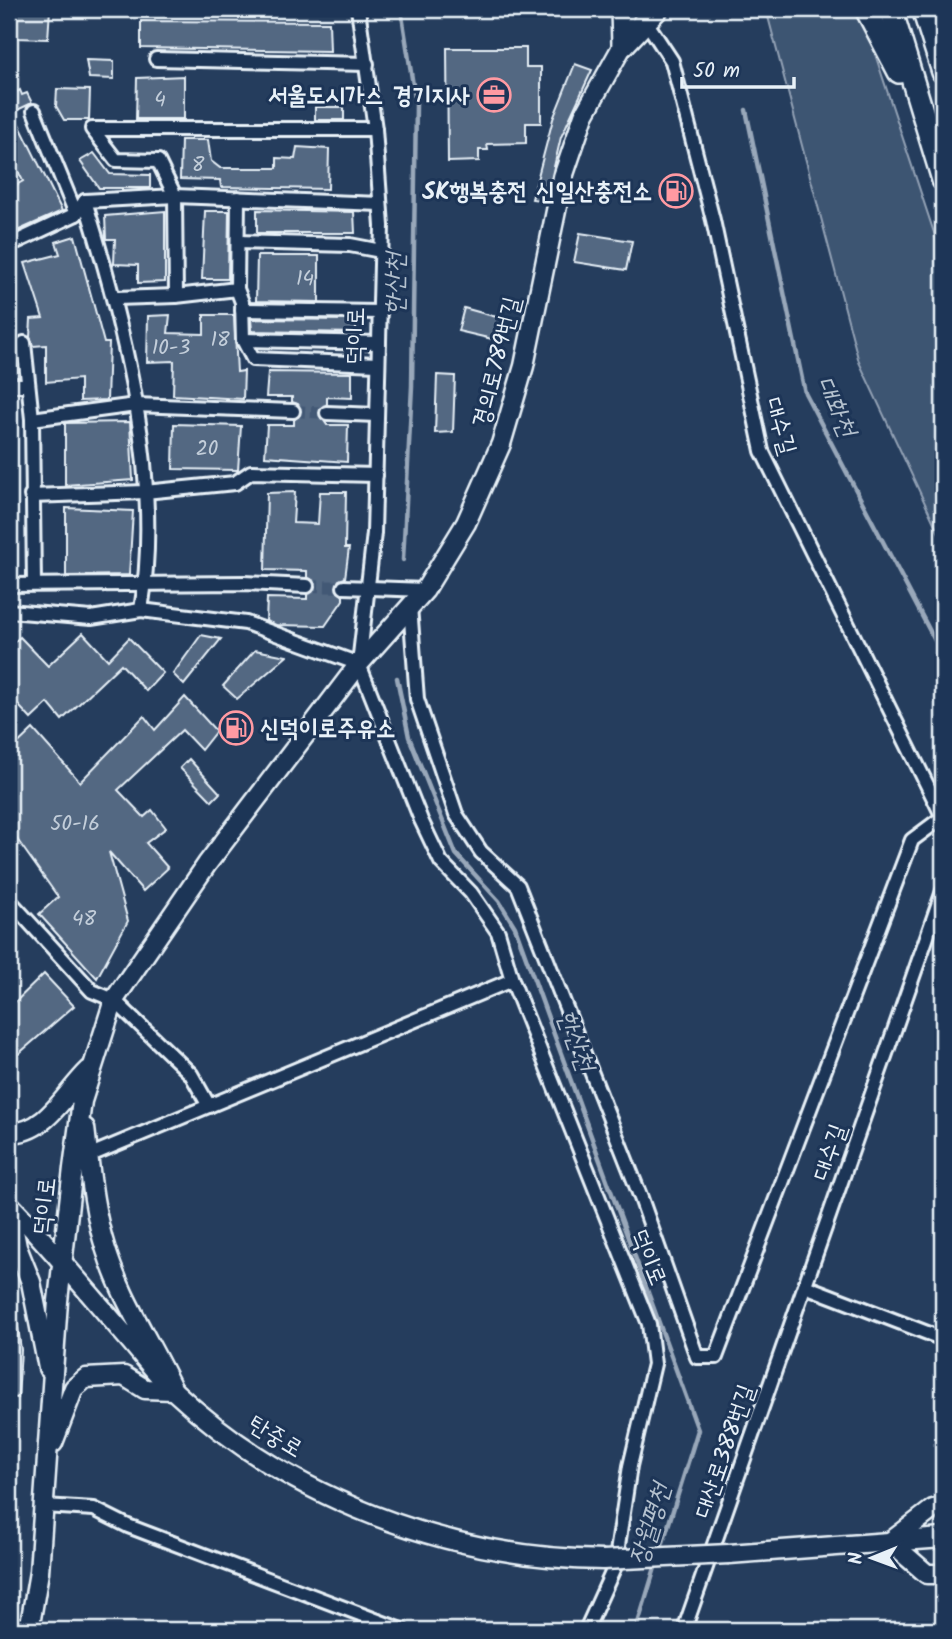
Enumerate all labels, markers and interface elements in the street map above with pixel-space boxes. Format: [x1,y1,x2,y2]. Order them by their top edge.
scale bar [682,46,794,90]
text: 50 m [693,55,740,88]
office icon: 서울도시가스 경기지사 [475,76,513,114]
place label: 서울도시가스 경기지사 [268,77,470,116]
house number: 4 [154,84,166,117]
house number: 8 [192,149,205,182]
fuel station icon: SK행복충전 신일산충전소 [657,172,695,210]
place label: SK행복충전 신일산충전소 [422,173,652,212]
water label: 한산천 [374,249,418,316]
house number: 14 [296,263,314,296]
street label: 경의로789번길 [462,293,533,432]
street label: 덕이로 [336,307,377,365]
house number: 18 [210,324,230,357]
house number: 10-3 [152,332,190,365]
water label: 대화천 [803,370,868,447]
street label: 대수길 [753,393,806,460]
house number: 20 [196,433,218,466]
fuel station icon: 신덕이로주유소 [217,709,255,747]
place label: 신덕이로주유소 [260,710,395,749]
house number: 50-16 [50,808,100,841]
house number: 48 [72,903,96,936]
water label: 한산천 [545,1004,607,1080]
street label: 대수길 [803,1119,858,1186]
street label: 덕이로 [23,1175,68,1237]
street label: 덕이로 [619,1223,677,1292]
street label: 대산로388번길 [684,1379,767,1524]
street label: 탄중로 [240,1406,310,1469]
water label: 장월평천 [619,1475,684,1571]
north arrow [836,1524,906,1594]
text: N [842,1552,872,1565]

